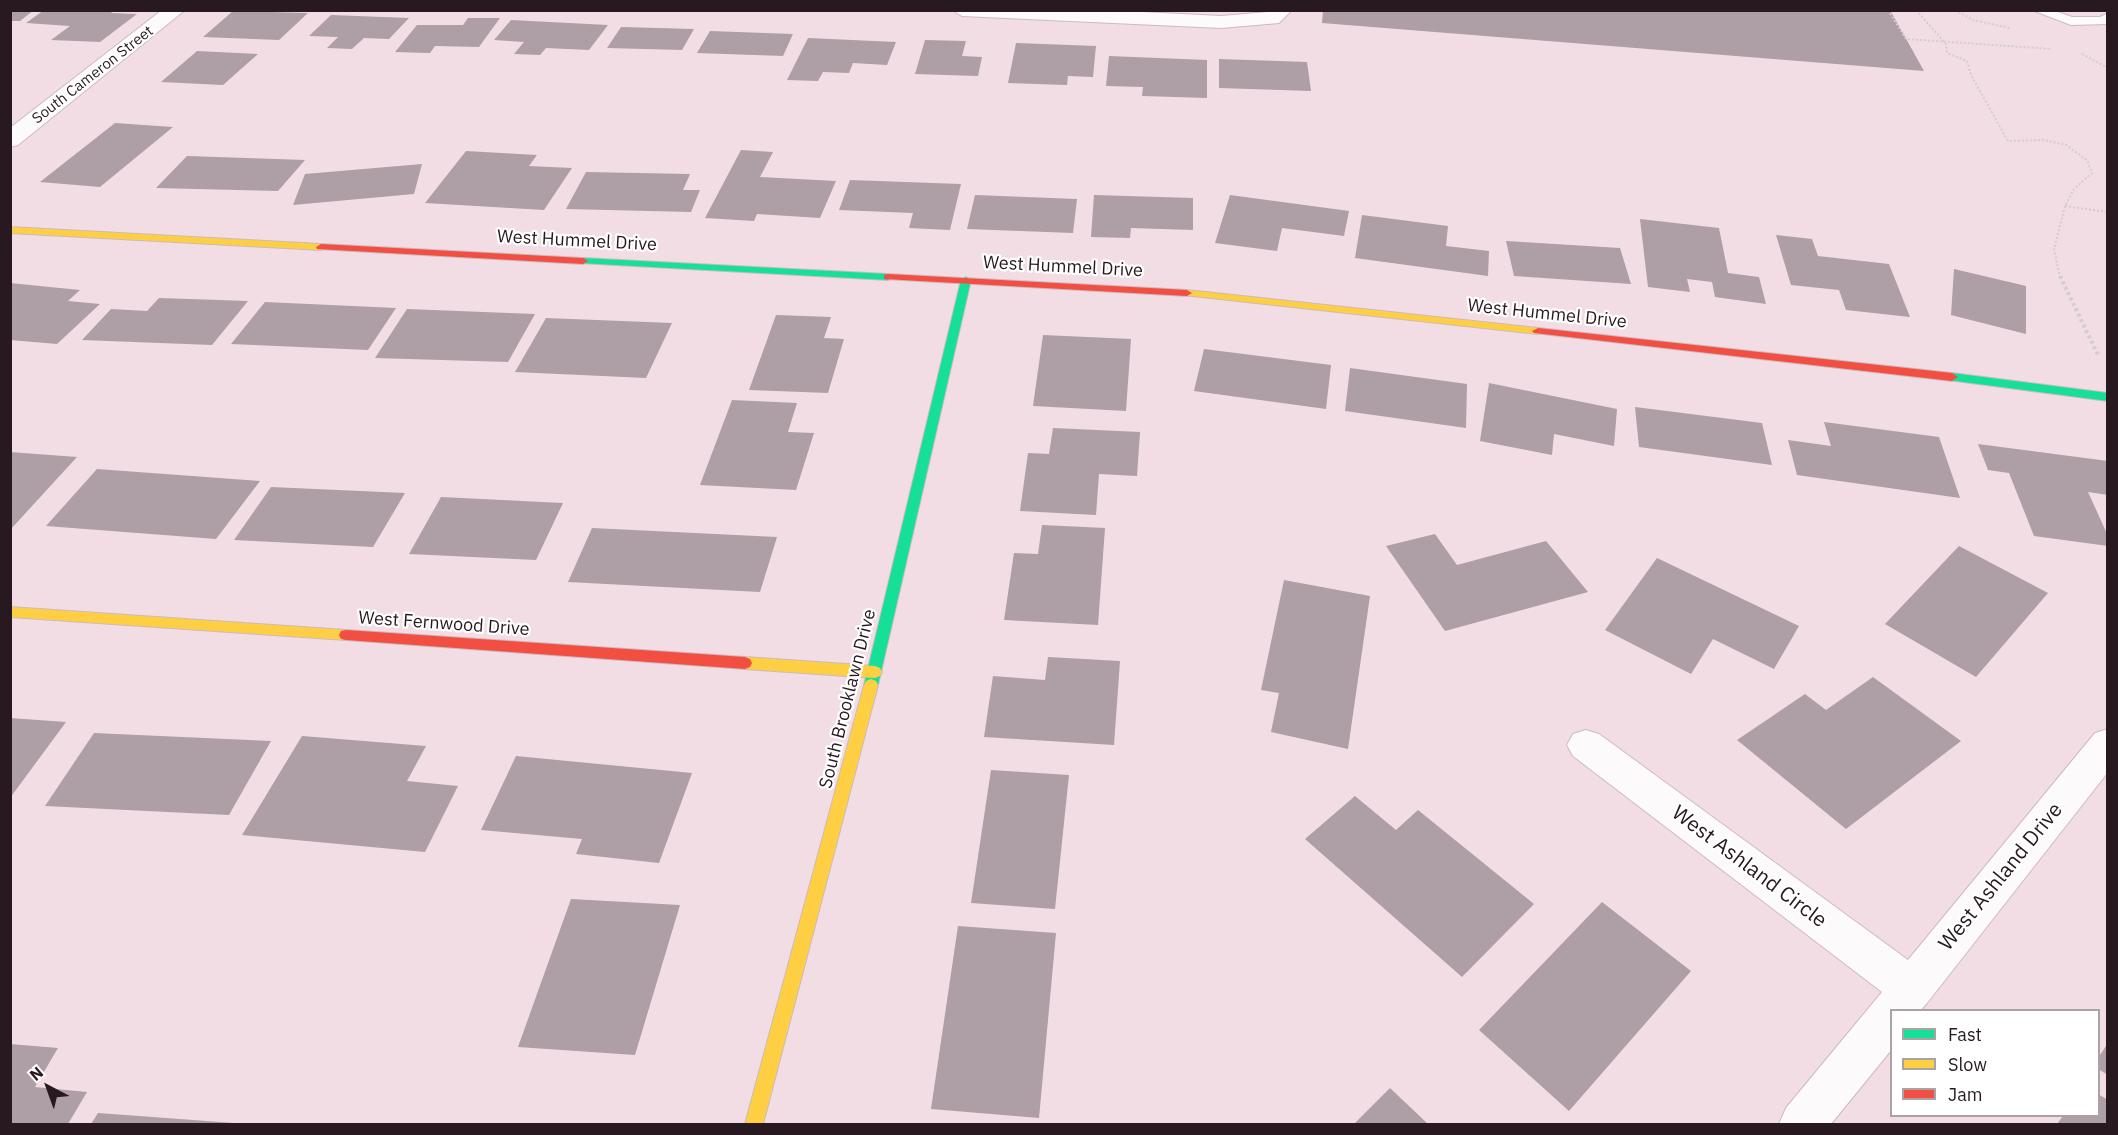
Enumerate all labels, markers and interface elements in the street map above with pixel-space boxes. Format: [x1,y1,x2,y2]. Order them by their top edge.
street label: South Cameron Street [29,22,157,128]
street label: West Hummel Drive [497,226,657,256]
street label: West Hummel Drive [983,252,1143,282]
street label: West Hummel Drive [1466,295,1628,333]
street label: West Fernwood Drive [358,607,530,641]
street label: South Brooklawn Drive [815,607,881,791]
street label: West Ashland Drive [1934,798,2068,956]
street label: West Ashland Circle [1666,800,1832,934]
legend [1890,1009,2100,1117]
text: Fast [1948,1023,1982,1046]
text: Slow [1948,1053,1987,1076]
north arrow [18,1057,78,1117]
text: N [25,1062,47,1085]
text: Jam [1948,1083,1983,1106]

